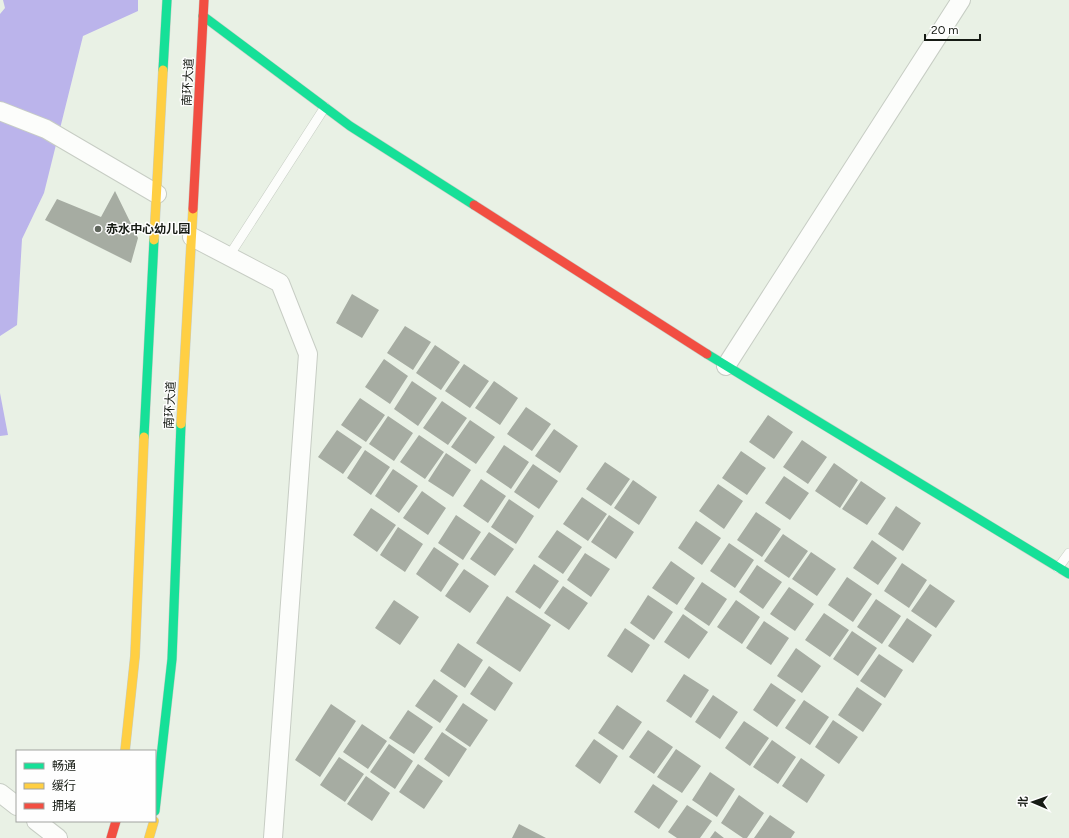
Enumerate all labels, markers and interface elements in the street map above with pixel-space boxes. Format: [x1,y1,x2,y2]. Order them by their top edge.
scale bar [925,16,980,42]
text: 20 m [931,23,959,37]
street label: 南环大道 [180,58,196,106]
place label: 赤水中心幼儿园 [106,222,190,236]
marker: 赤水中心幼儿园 [93,224,103,234]
street label: 南环大道 [162,381,178,429]
legend [16,750,156,822]
text: 畅通 [52,759,76,773]
text: 缓行 [52,779,76,793]
north arrow [1013,782,1053,822]
text: 北 [1017,796,1030,807]
text: 拥堵 [52,799,76,813]

